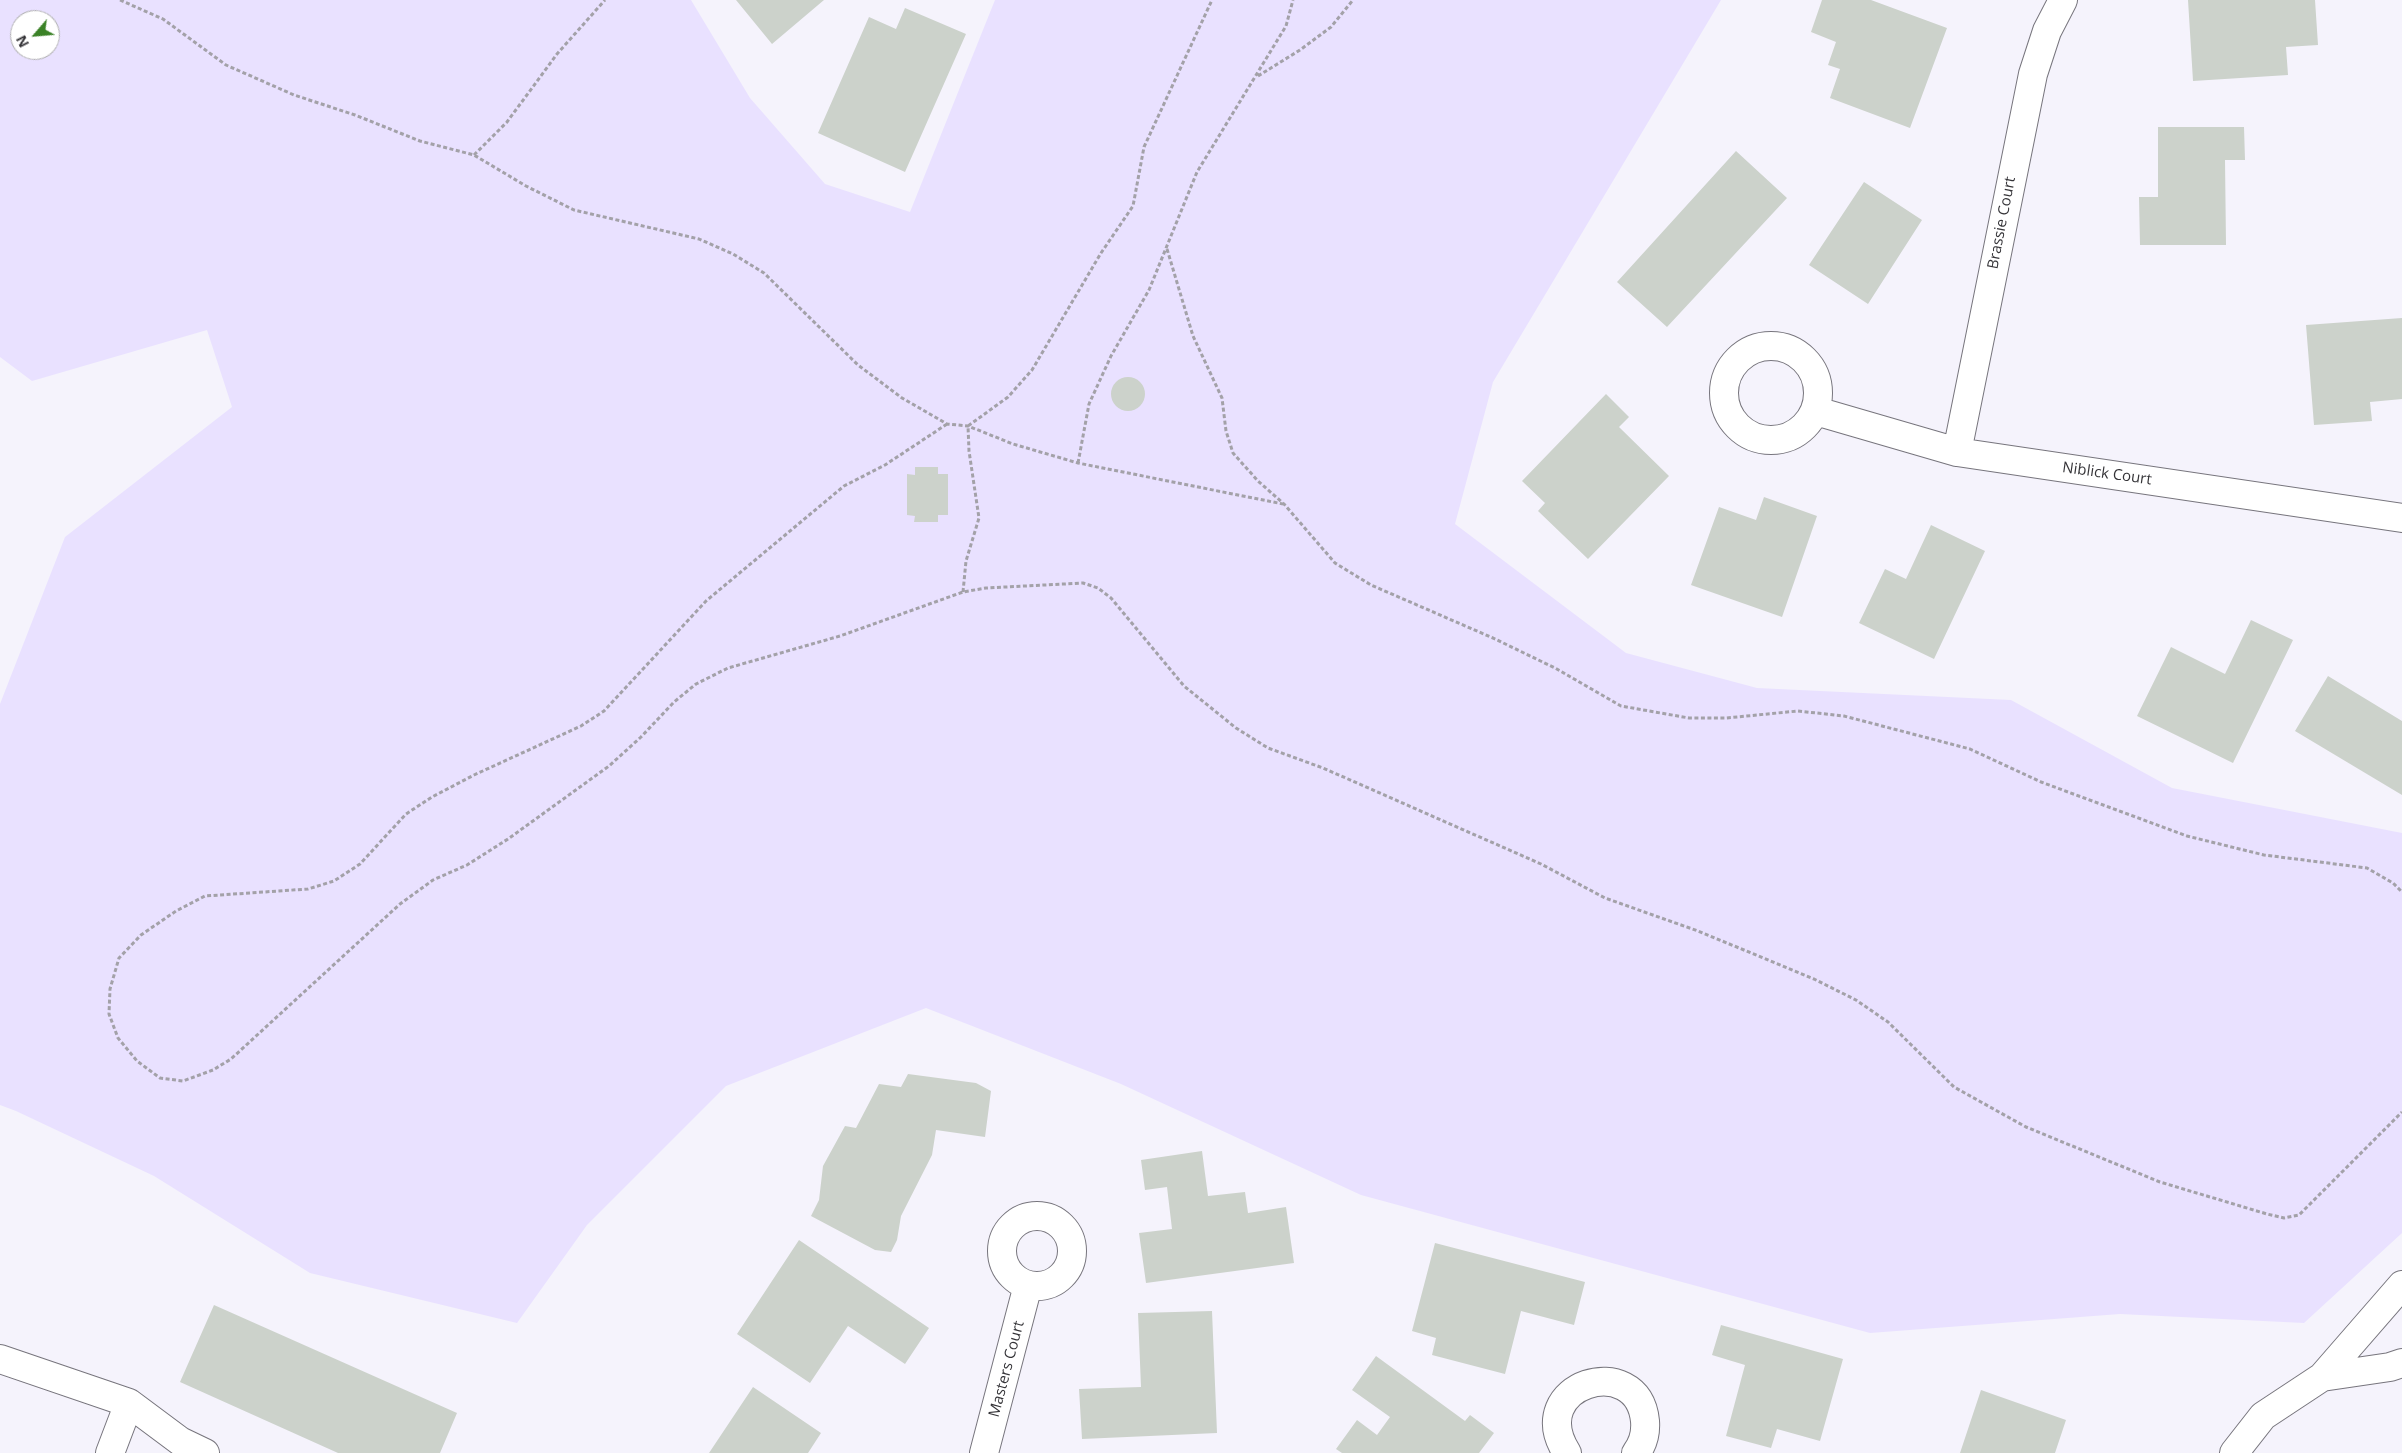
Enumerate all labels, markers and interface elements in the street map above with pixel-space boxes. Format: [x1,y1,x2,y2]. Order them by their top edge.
north arrow [10,10,60,60]
text: N [11,32,33,51]
street label: Brassie Court [1984,175,2020,271]
street label: Niblick Court [2061,459,2153,489]
street label: Masters Court [985,1319,1029,1419]

